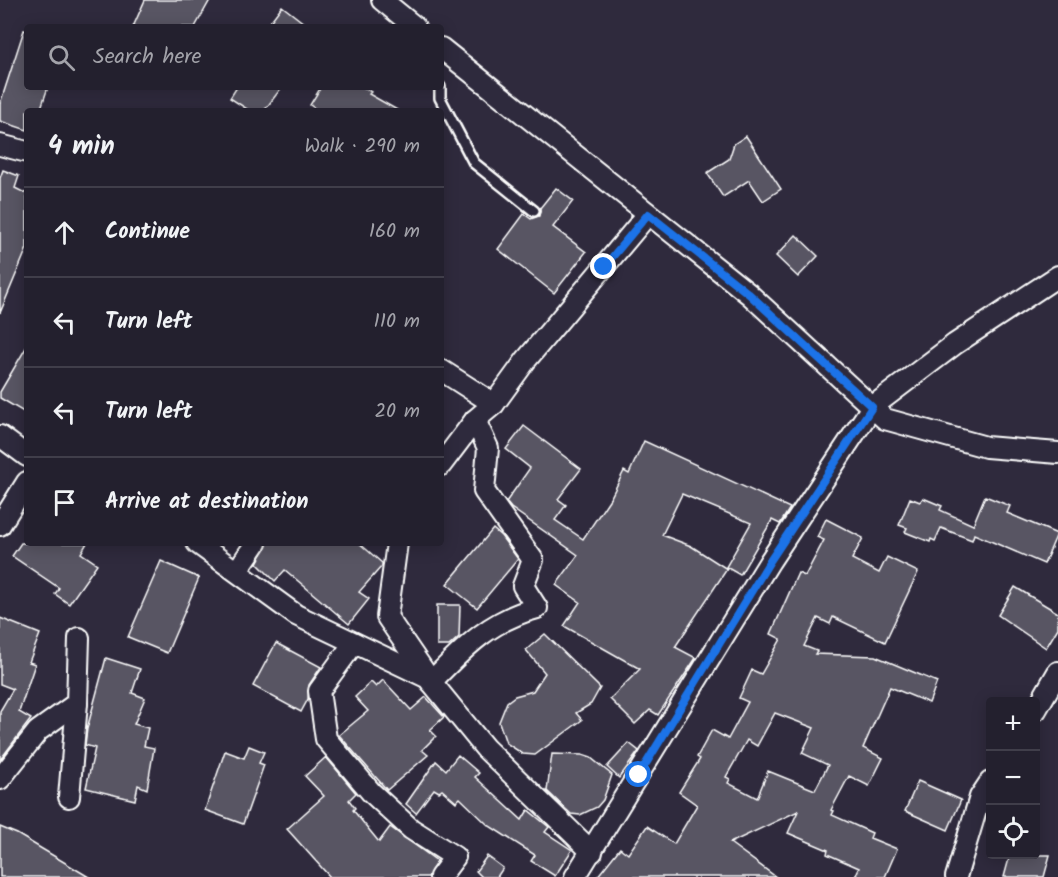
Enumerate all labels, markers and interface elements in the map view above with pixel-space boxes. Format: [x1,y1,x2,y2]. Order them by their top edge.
search box [24,24,444,90]
text: Search here [93,40,201,75]
icon: search [45,41,78,74]
text: 4 min [48,126,115,168]
text: Walk · 290 m [305,131,420,163]
text: Continue [105,215,190,250]
icon: ahead [48,216,81,249]
text: 160 m [369,216,420,248]
route end [590,253,616,279]
text: Turn left [105,305,192,340]
icon: left [48,306,81,339]
text: 110 m [374,306,420,338]
text: Turn left [105,395,192,430]
icon: left [48,396,81,429]
text: 20 m [374,396,420,428]
text: Arrive at destination [105,485,308,520]
icon: arrive [48,486,81,519]
map controls [986,697,1040,859]
button: + [986,697,1040,751]
button: − [986,751,1040,805]
route start [625,761,651,787]
button: locate [986,805,1040,859]

